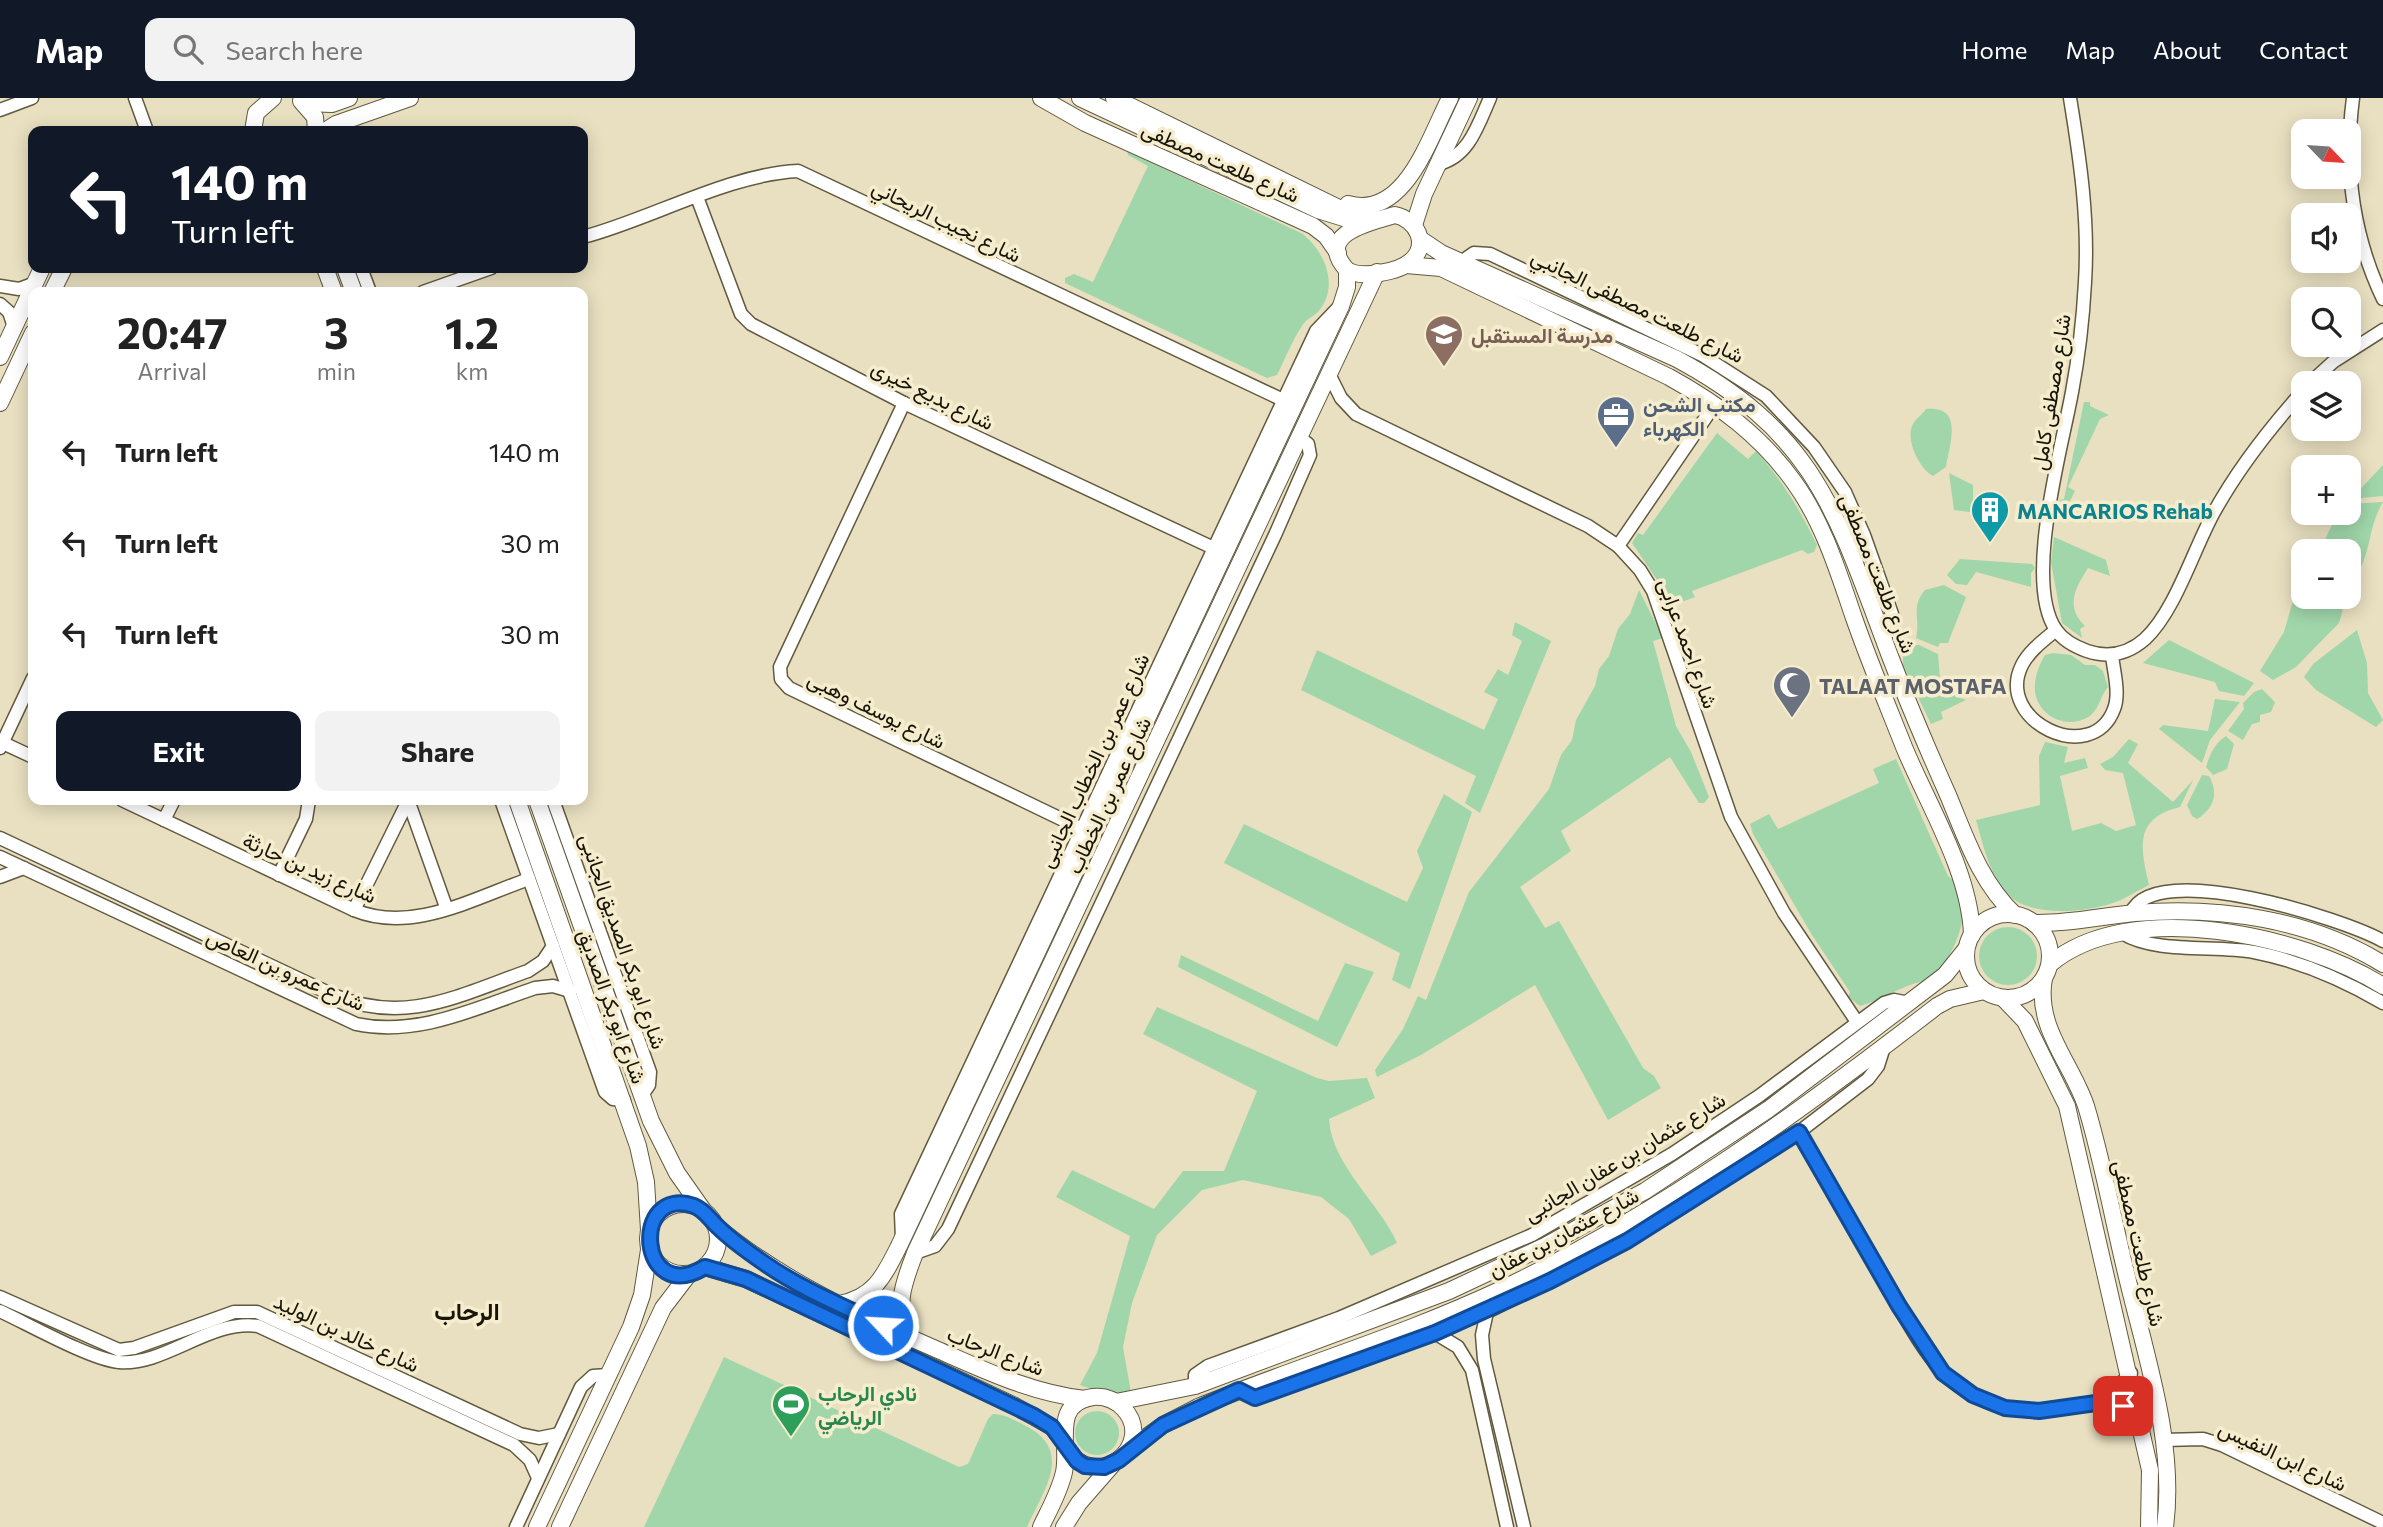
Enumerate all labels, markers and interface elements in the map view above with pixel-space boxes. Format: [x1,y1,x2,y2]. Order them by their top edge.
search box [145,18,635,81]
text: Map [35,29,103,70]
icon: search [169,30,207,68]
text: Search here [225,34,363,65]
text: Home [1962,35,2028,64]
text: Map [2066,35,2115,64]
text: About [2153,35,2221,64]
text: Contact [2259,35,2348,64]
street label: شارع طلعت مصطفى [1137,115,1304,210]
north arrow [2291,119,2361,189]
map controls [2291,119,2361,609]
text: 140 m [171,150,308,210]
icon: left [56,154,147,245]
street label: شارع نجيب الريحاني [866,173,1026,272]
button: sound [2291,203,2361,273]
text: Turn left [171,210,295,250]
street label: شارع طلعت مصطفى الجانبي [1525,243,1748,373]
button: search [2291,287,2361,357]
text: 20:47 [117,306,228,358]
text: 3 [324,306,349,358]
text: 1.2 [445,306,499,358]
street label: شارع مصطفى كامل [2025,312,2078,472]
school or university icon: مدرسة المستقبل [1423,313,1465,368]
place label: مدرسة المستقبل [1471,322,1613,349]
street label: شارع بديع خيرى [866,354,998,437]
text: Arrival [138,357,207,385]
text: min [317,357,356,385]
text: km [456,357,488,385]
button: layers [2291,371,2361,441]
place label: مكتب الشحن الكهرباء [1643,391,1756,442]
office icon: مكتب الشحن الكهرباء [1595,394,1637,449]
icon: left [56,433,94,471]
text: Turn left [115,436,218,467]
text: 140 m [489,436,560,467]
button: + [2291,455,2361,525]
building icon: MANCARIOS Rehab [1969,489,2011,544]
street label: شارع طلعت مصطفى [1833,490,1922,657]
place label: MANCARIOS Rehab [2017,498,2213,523]
icon: left [56,524,94,562]
text: Turn left [115,527,218,558]
text: 30 m [501,527,560,558]
button: − [2291,539,2361,609]
street label: شارع احمد عرابى [1651,574,1724,713]
icon: left [56,615,94,653]
text: Turn left [115,618,218,649]
text: 30 m [501,618,560,649]
street label: شارع عمر بن الخطاب الجانبى [1032,649,1154,871]
mosque icon: TALAAT MOSTAFA [1771,664,1813,719]
street label: شارع يوسف وهبى [803,665,950,756]
place label: TALAAT MOSTAFA [1819,673,2007,698]
button: Exit [56,711,301,791]
button: Share [315,711,560,791]
street label: شارع عمر بن الخطاب [1061,713,1155,877]
street label: شارع زيد بن حارثة [238,826,381,910]
street label: شارع ابو بكر الصديق الجانبى [575,830,673,1052]
street label: شارع عمرو بن العاص [202,923,369,1018]
street label: شارع ابو بكر الصديق [573,925,653,1087]
street label: شارع عثمان بن عفان الجانبى [1519,1086,1731,1229]
street label: شارع طلعت مصطفى [2106,1158,2171,1329]
street label: شارع عثمان بن عفان [1483,1182,1644,1285]
street label: شارع خالد بن الوليد [269,1287,424,1379]
position arrow [846,1288,920,1362]
district label: الرحاب [434,1296,500,1327]
street label: شارع الرحاب [943,1320,1048,1383]
pin [2093,1376,2153,1436]
place label: نادي الرحاب الرياضي [818,1380,917,1435]
sports icon: نادي الرحاب الرياضي [770,1383,812,1438]
icon: arrive [2104,1387,2142,1425]
street label: شارع ابن النفيس [2214,1414,2351,1498]

